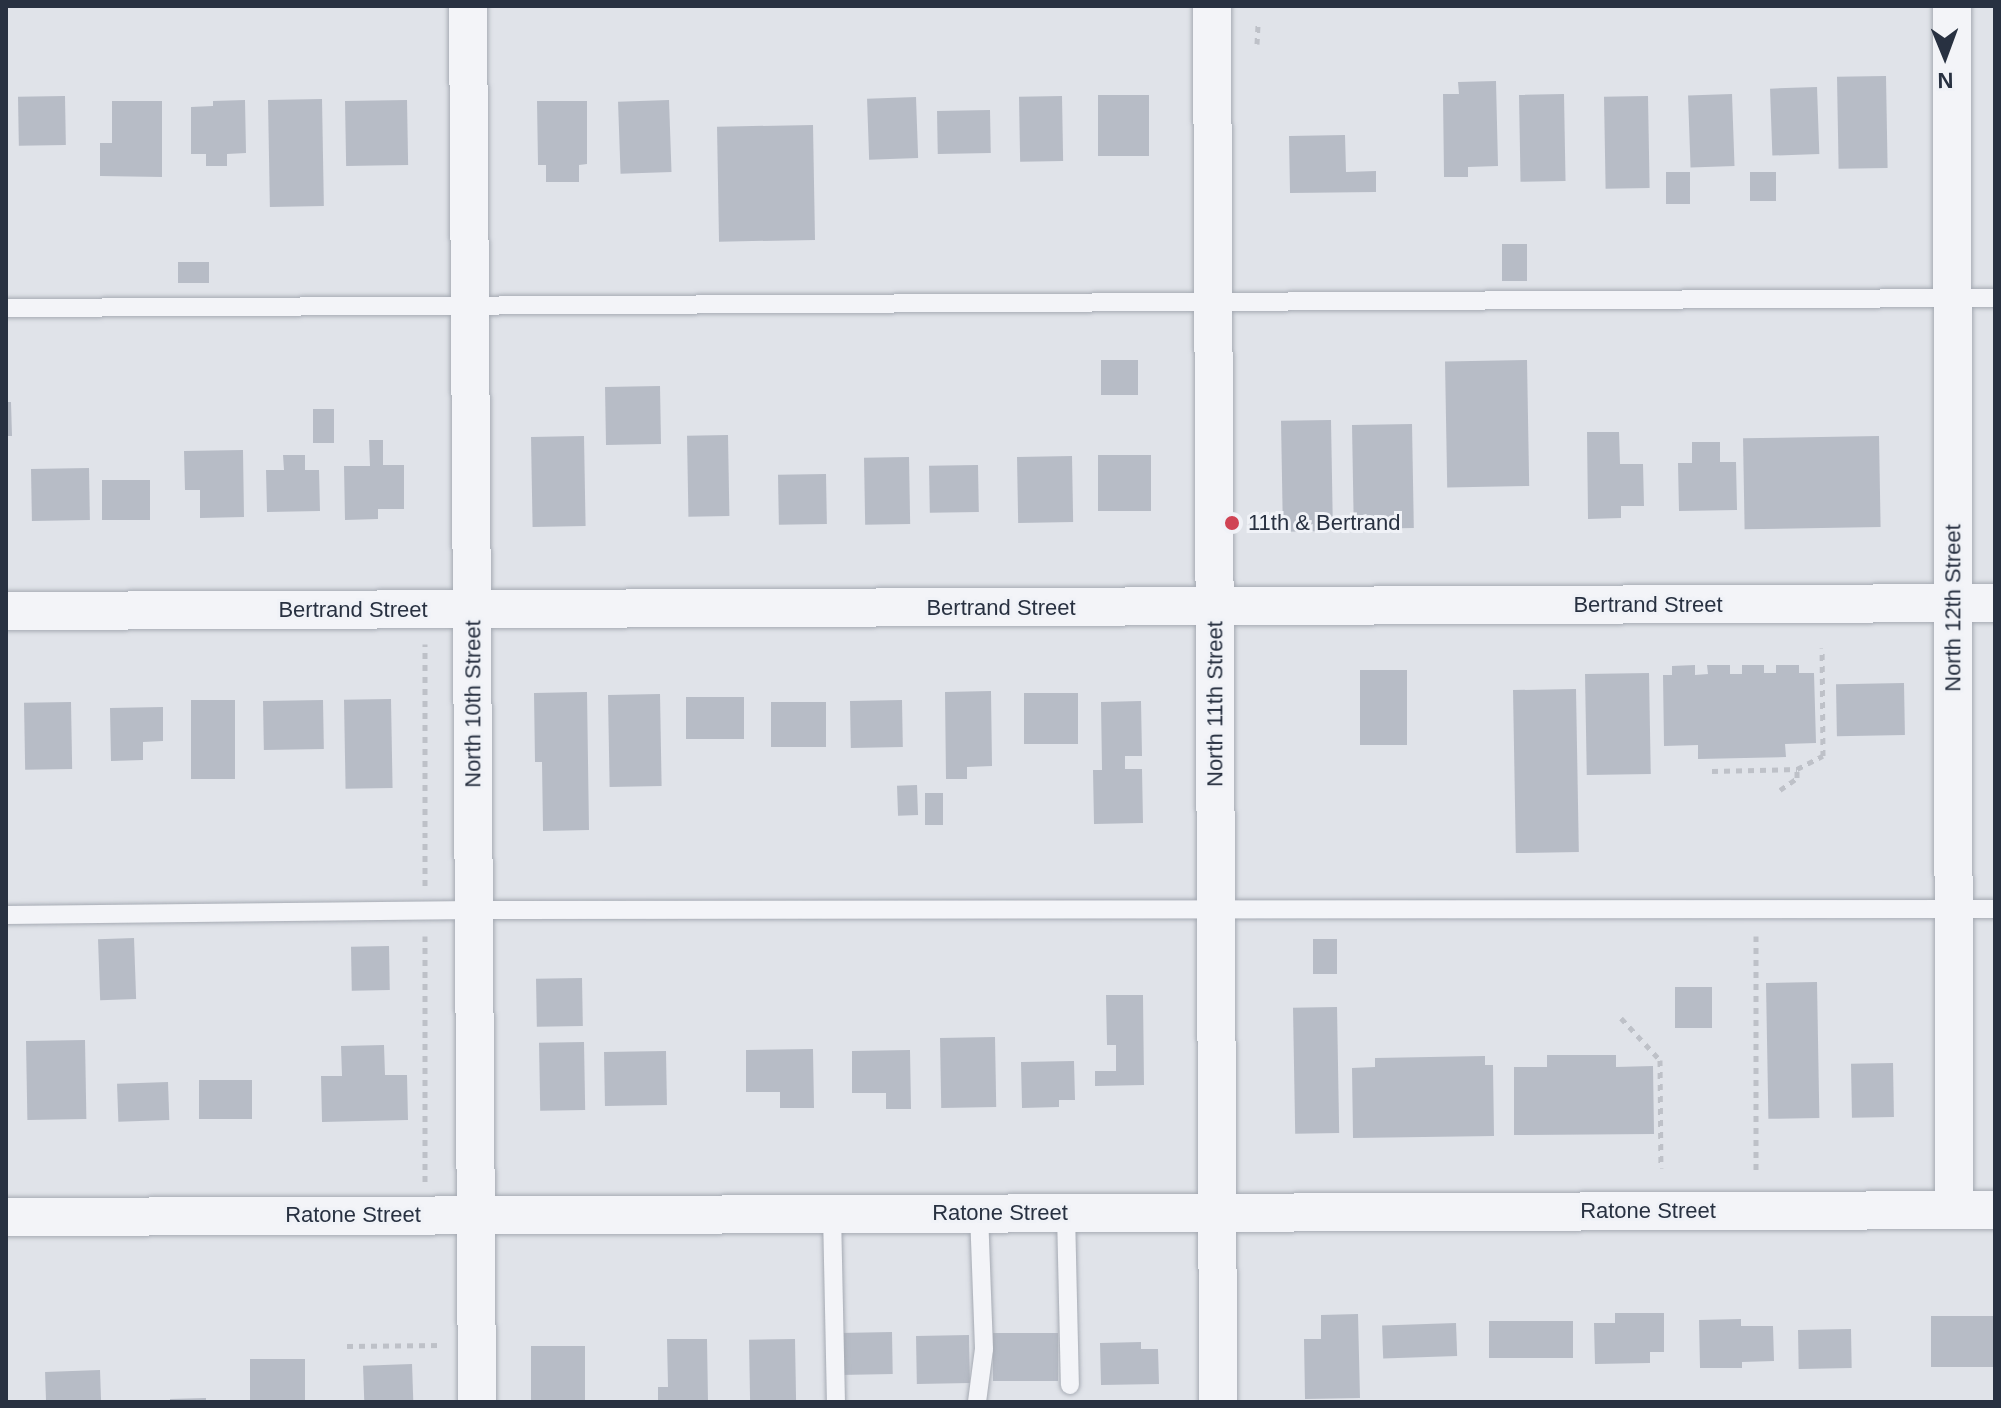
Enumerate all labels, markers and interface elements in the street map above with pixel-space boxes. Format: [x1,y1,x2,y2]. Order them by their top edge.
north arrow [1905,16,1985,96]
text: N [1937,68,1954,93]
place label: 11th & Bertrand [1248,510,1400,536]
marker: 11th & Bertrand [1223,514,1241,532]
street label: North 12th Street [1940,524,1966,692]
street label: Bertrand Street [1573,592,1723,618]
street label: Bertrand Street [926,595,1076,621]
street label: Bertrand Street [278,597,428,623]
street label: North 10th Street [460,620,486,788]
street label: North 11th Street [1202,621,1228,787]
street label: Ratone Street [1580,1198,1716,1224]
street label: Ratone Street [932,1200,1068,1226]
street label: Ratone Street [285,1202,421,1228]

